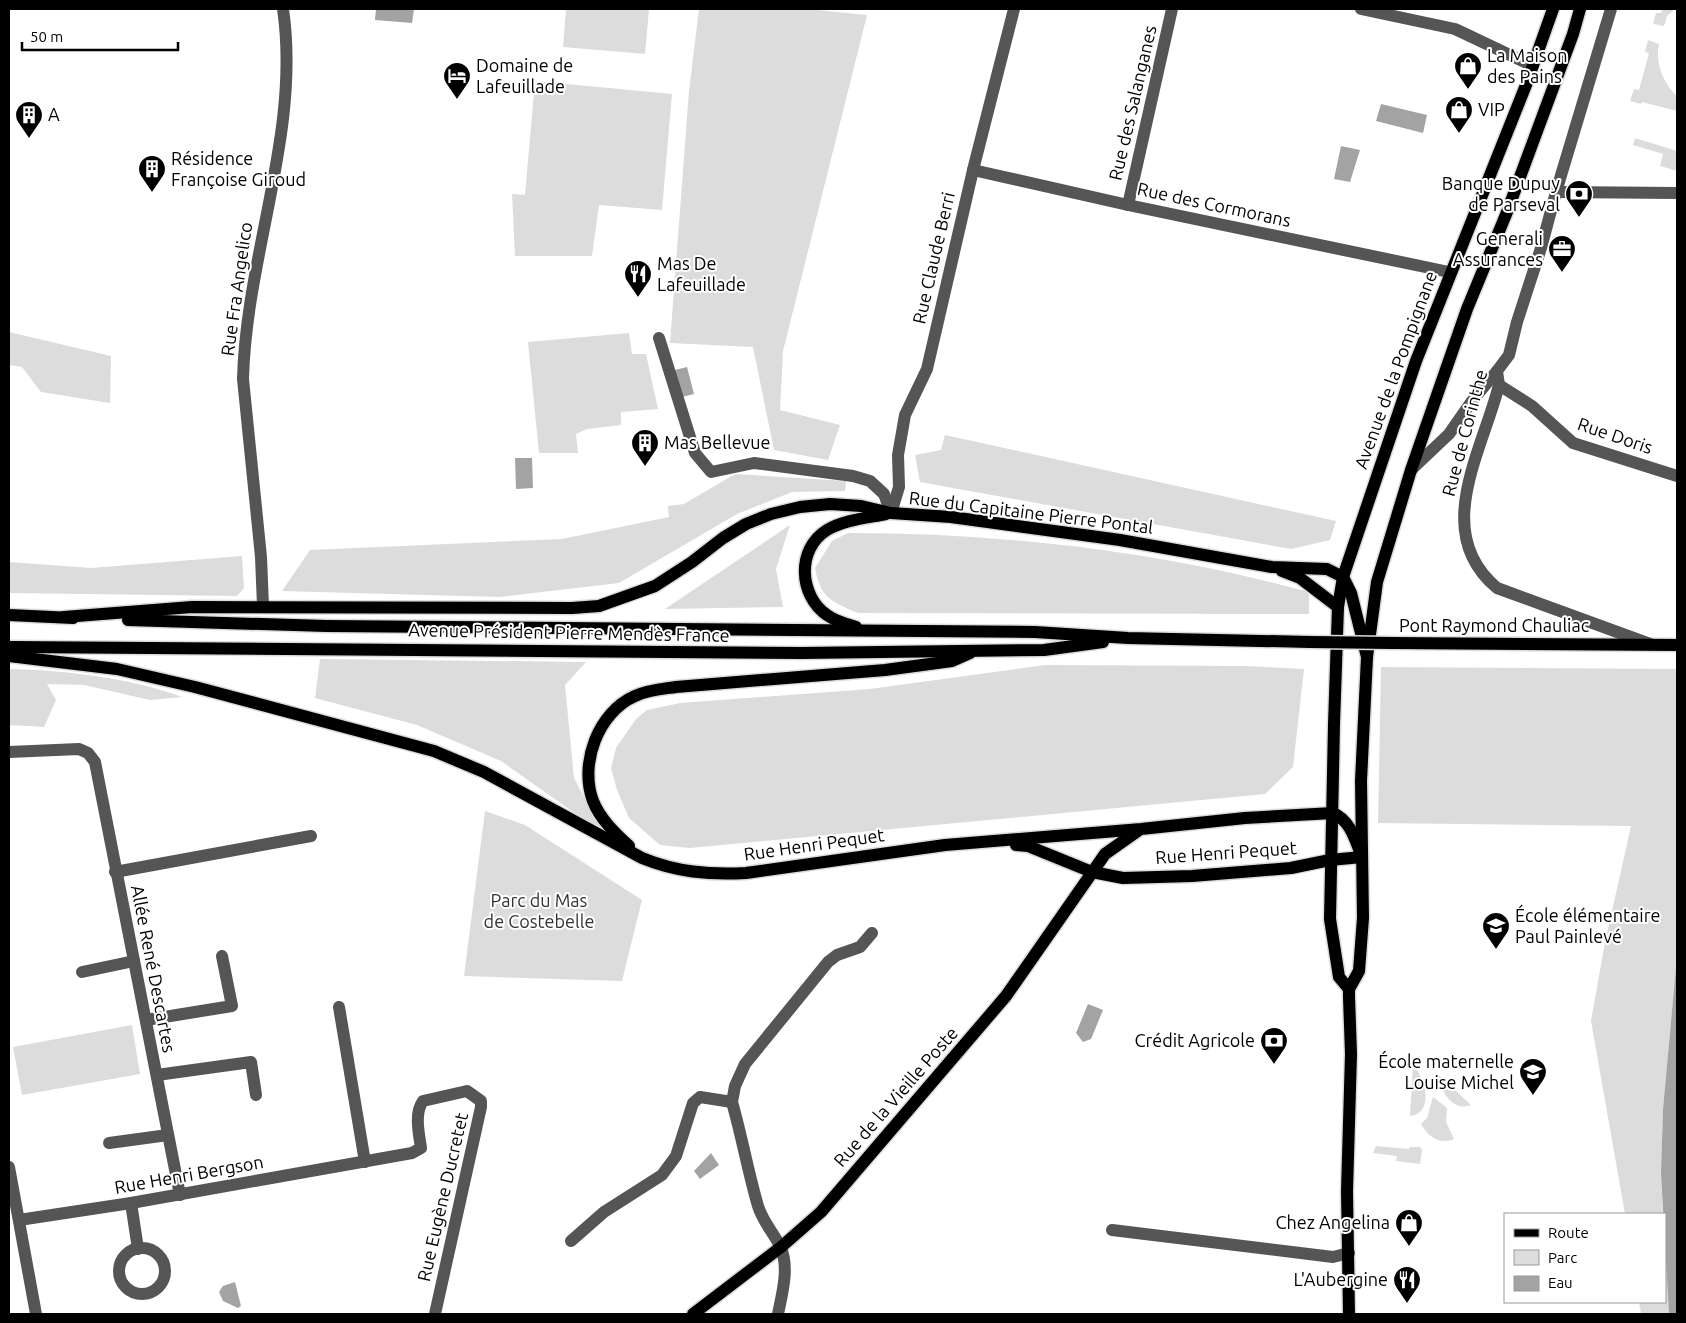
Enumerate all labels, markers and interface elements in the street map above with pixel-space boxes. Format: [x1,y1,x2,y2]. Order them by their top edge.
scale bar [22,20,179,52]
street label: Rue des Salanganes [1104,23,1160,182]
text: 50 m [30,28,63,45]
place label: La Maison des Pains [1487,45,1567,86]
shop icon: La Maison des Pains [1453,51,1483,90]
place label: Domaine de Lafeuillade [476,55,573,96]
hotel icon: Domaine de Lafeuillade [442,61,472,100]
shop icon: VIP [1444,95,1474,134]
place label: VIP [1478,99,1505,119]
building icon: A [14,100,44,139]
place label: A [48,104,60,124]
place label: Résidence Françoise Giroud [171,148,306,189]
building icon: Résidence Françoise Giroud [137,154,167,193]
place label: Banque Dupuy de Parseval [1442,173,1560,214]
street label: Rue des Cormorans [1136,178,1293,230]
bank icon: Banque Dupuy de Parseval [1564,179,1594,218]
street label: Rue Claude Berri [908,190,958,326]
street label: Rue Fra Angelico [217,221,255,357]
place label: Generali Assurances [1453,228,1543,269]
office icon: Generali Assurances [1547,234,1577,273]
place label: Mas De Lafeuillade [657,253,746,294]
restaurant icon: Mas De Lafeuillade [623,259,653,298]
street label: Avenue de la Pompignane [1350,268,1440,471]
street label: Rue de Corinthe [1437,367,1491,498]
street label: Rue Doris [1575,413,1656,457]
building icon: Mas Bellevue [630,428,660,467]
place label: Mas Bellevue [664,432,771,452]
street label: Rue du Capitaine Pierre Pontal [908,487,1155,537]
street label: Pont Raymond Chauliac [1399,615,1589,635]
street label: Avenue Président Pierre Mendès France [408,619,730,645]
street label: Rue Henri Pequet [742,824,885,864]
street label: Rue Henri Pequet [1155,837,1297,867]
street label: Allée René Descartes [128,883,180,1054]
park label: Parc du Mas de Costebelle [484,890,594,931]
place label: École élémentaire Paul Painlevé [1515,904,1660,946]
school or university icon: École élémentaire Paul Painlevé [1481,911,1511,950]
street label: Rue de la Vieille Poste [829,1022,961,1170]
bank icon: Crédit Agricole [1259,1026,1289,1065]
place label: Crédit Agricole [1134,1030,1255,1050]
place label: École maternelle Louise Michel [1378,1050,1514,1092]
school or university icon: École maternelle Louise Michel [1518,1057,1548,1096]
street label: Rue Eugène Ducretet [413,1110,471,1283]
street label: Rue Henri Bergson [113,1151,265,1197]
shop icon: Chez Angelina [1394,1208,1424,1247]
place label: Chez Angelina [1275,1212,1390,1232]
legend [1504,1213,1666,1303]
text: Route [1548,1224,1589,1241]
text: Parc [1548,1249,1577,1266]
restaurant icon: L'Aubergine [1392,1265,1422,1304]
place label: L'Aubergine [1293,1269,1388,1289]
text: Eau [1548,1274,1573,1291]

